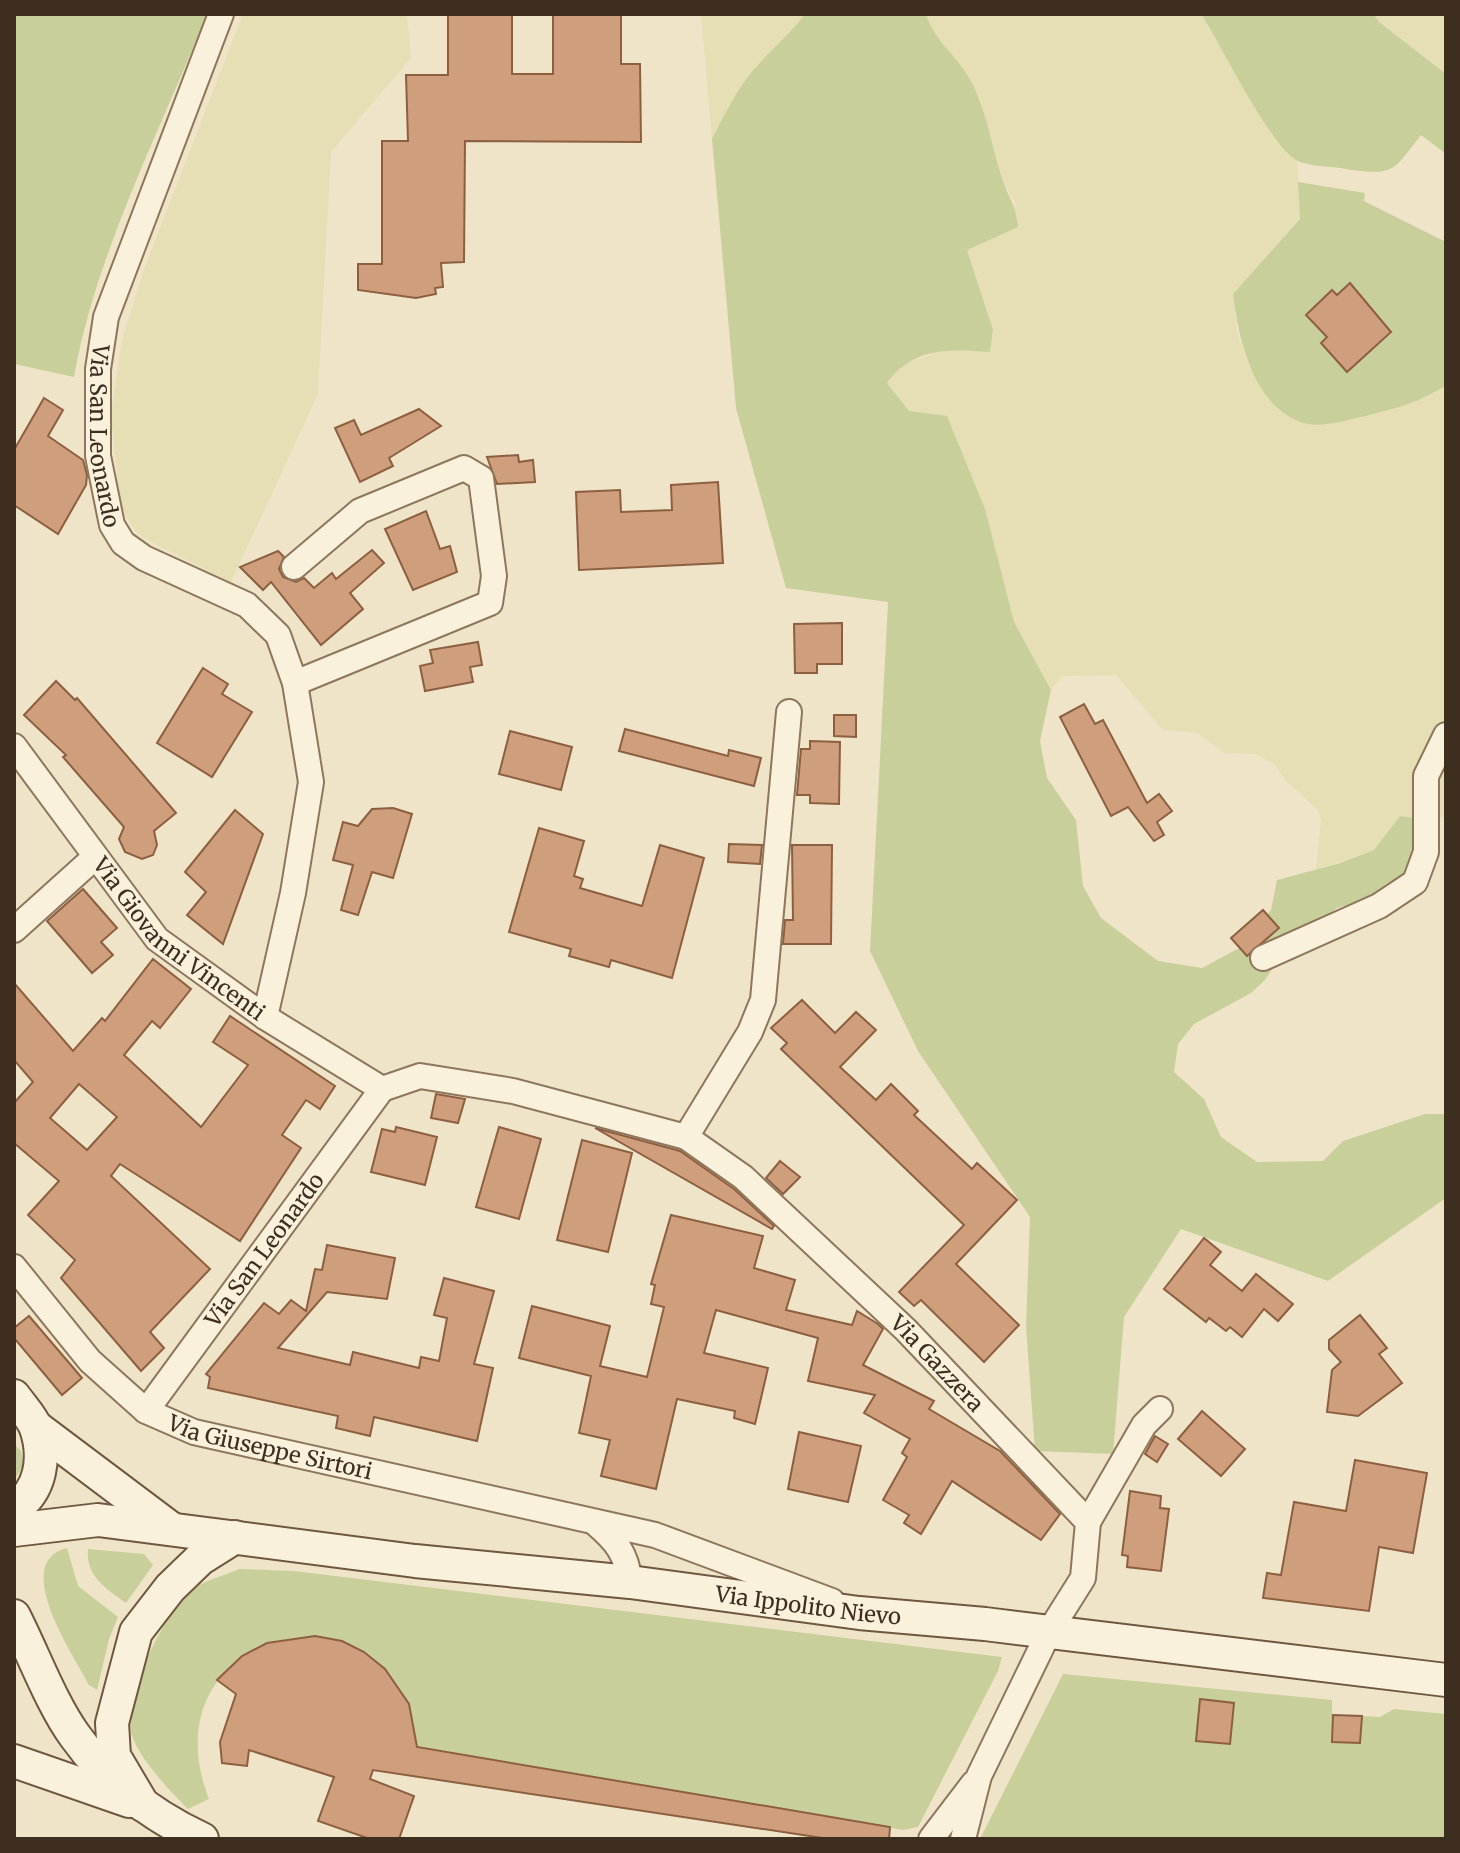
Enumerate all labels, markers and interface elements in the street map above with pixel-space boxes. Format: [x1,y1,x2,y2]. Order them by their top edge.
street label: Via San Leonardo [84,341,126,530]
street label: Via Giovanni Vincenti [87,851,271,1027]
street label: Via San Leonardo [198,1167,330,1333]
street label: Via Gazzera [884,1308,990,1418]
street label: Via Giuseppe Sirtori [163,1408,375,1485]
street label: Via Ippolito Nievo [713,1580,902,1631]

